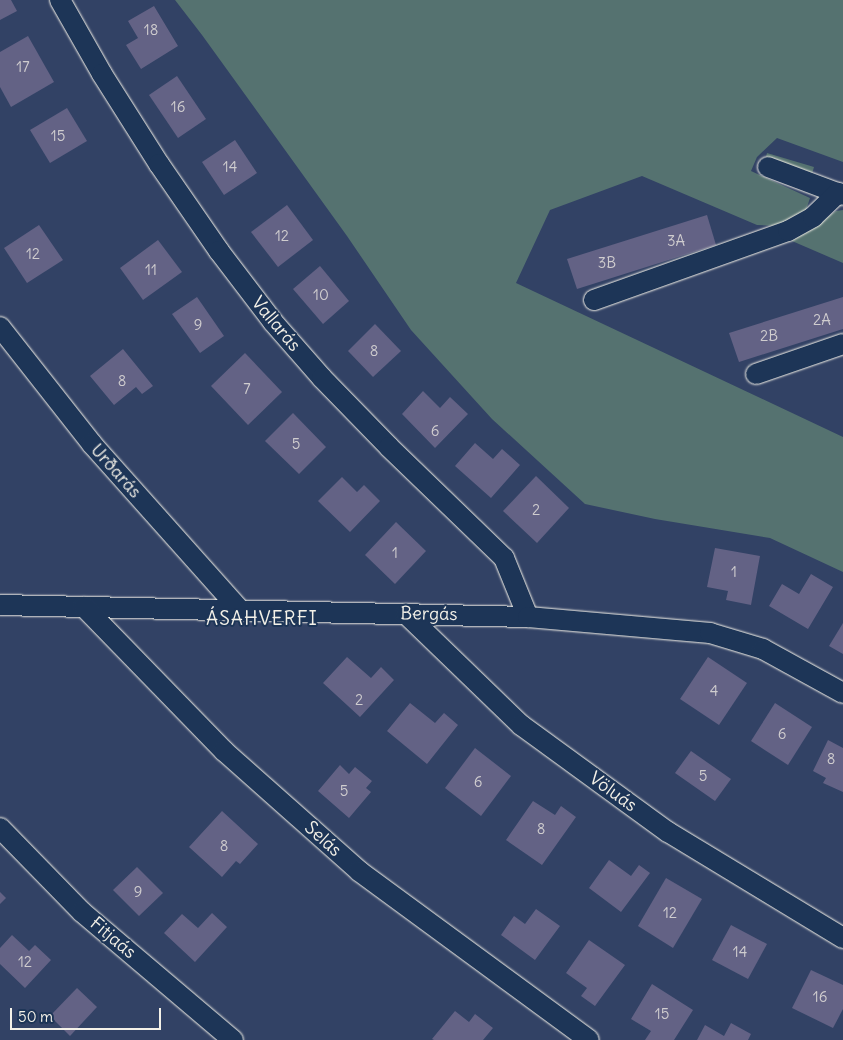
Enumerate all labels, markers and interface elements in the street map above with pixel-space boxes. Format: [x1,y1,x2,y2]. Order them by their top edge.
house number: 18 [144,21,158,39]
house number: 17 [16,58,30,76]
house number: 16 [171,98,185,116]
house number: 15 [51,127,65,145]
house number: 14 [223,158,237,176]
house number: 12 [275,227,289,245]
house number: 3A [667,232,685,250]
house number: 12 [26,245,40,263]
house number: 3B [598,254,616,272]
house number: 11 [145,261,157,279]
house number: 10 [313,286,329,304]
street label: Vallarás [247,292,305,356]
house number: 2A [813,311,831,329]
house number: 9 [194,316,202,334]
house number: 2B [760,327,778,345]
house number: 8 [370,342,378,360]
house number: 8 [118,372,126,390]
house number: 7 [243,380,251,398]
house number: 6 [431,422,439,440]
house number: 5 [292,435,300,453]
street label: Urðarás [86,439,146,503]
house number: 2 [532,501,540,519]
house number: 1 [392,544,398,562]
house number: 1 [731,563,737,581]
street label: Bergás [400,603,458,625]
district label: ÁSAHVERFI [205,608,319,630]
house number: 4 [710,682,718,700]
house number: 2 [355,691,363,709]
house number: 6 [778,725,786,743]
house number: 8 [827,750,835,768]
house number: 5 [699,767,707,785]
street label: Völuás [585,768,641,816]
house number: 6 [474,773,482,791]
house number: 5 [340,782,348,800]
street label: Selás [300,817,346,861]
house number: 8 [537,820,545,838]
house number: 8 [220,837,228,855]
house number: 9 [134,883,142,901]
house number: 12 [663,904,677,922]
street label: Fitjaás [86,913,140,963]
house number: 14 [733,943,747,961]
house number: 12 [18,953,32,971]
house number: 16 [813,988,827,1006]
scale bar [12,998,164,1030]
house number: 15 [655,1005,669,1023]
text: 50 m [18,1007,53,1026]

